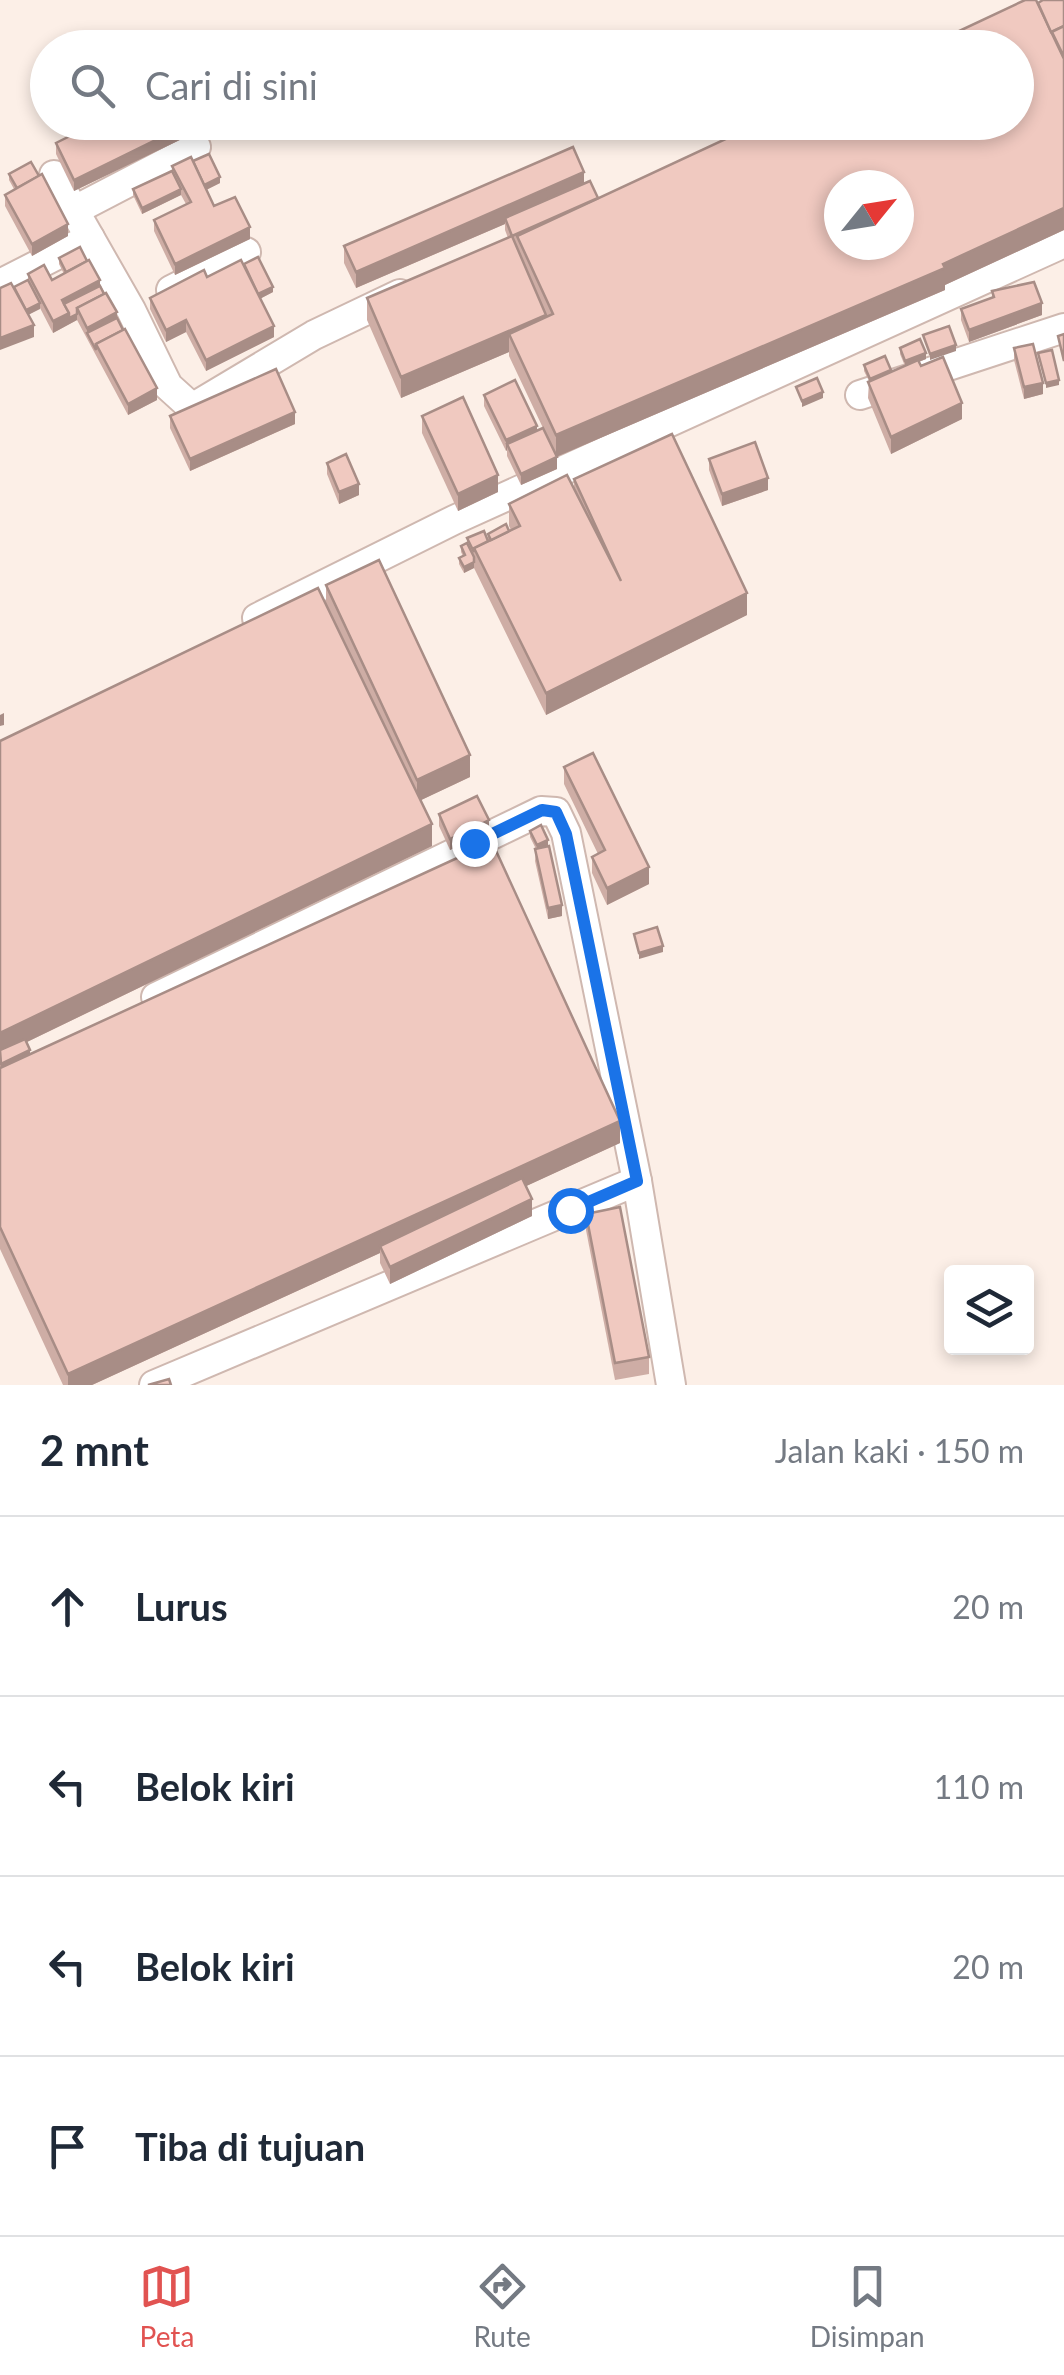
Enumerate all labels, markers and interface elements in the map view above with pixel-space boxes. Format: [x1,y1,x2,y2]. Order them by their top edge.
search box [30,30,1034,140]
icon: search [65,58,120,113]
text: Cari di sini [145,62,318,108]
north arrow [824,170,914,260]
route end [452,821,498,867]
route start [548,1188,594,1234]
map controls [944,1265,1034,1355]
button: layers [944,1265,1034,1355]
text: 2 mnt [40,1425,149,1475]
text: Jalan kaki · 150 m [775,1431,1024,1470]
icon: ahead [40,1579,95,1634]
text: Lurus [135,1583,228,1629]
text: 20 m [952,1587,1024,1626]
icon: left [40,1759,95,1814]
text: Belok kiri [135,1763,295,1809]
text: 110 m [934,1767,1024,1806]
icon: left [40,1939,95,1994]
text: Belok kiri [135,1943,295,1989]
text: 20 m [952,1947,1024,1986]
icon: arrive [40,2119,95,2174]
text: Tiba di tujuan [135,2123,365,2169]
tab: Peta [139,2259,194,2353]
tab: Rute [473,2259,531,2353]
tab: Disimpan [810,2259,925,2353]

